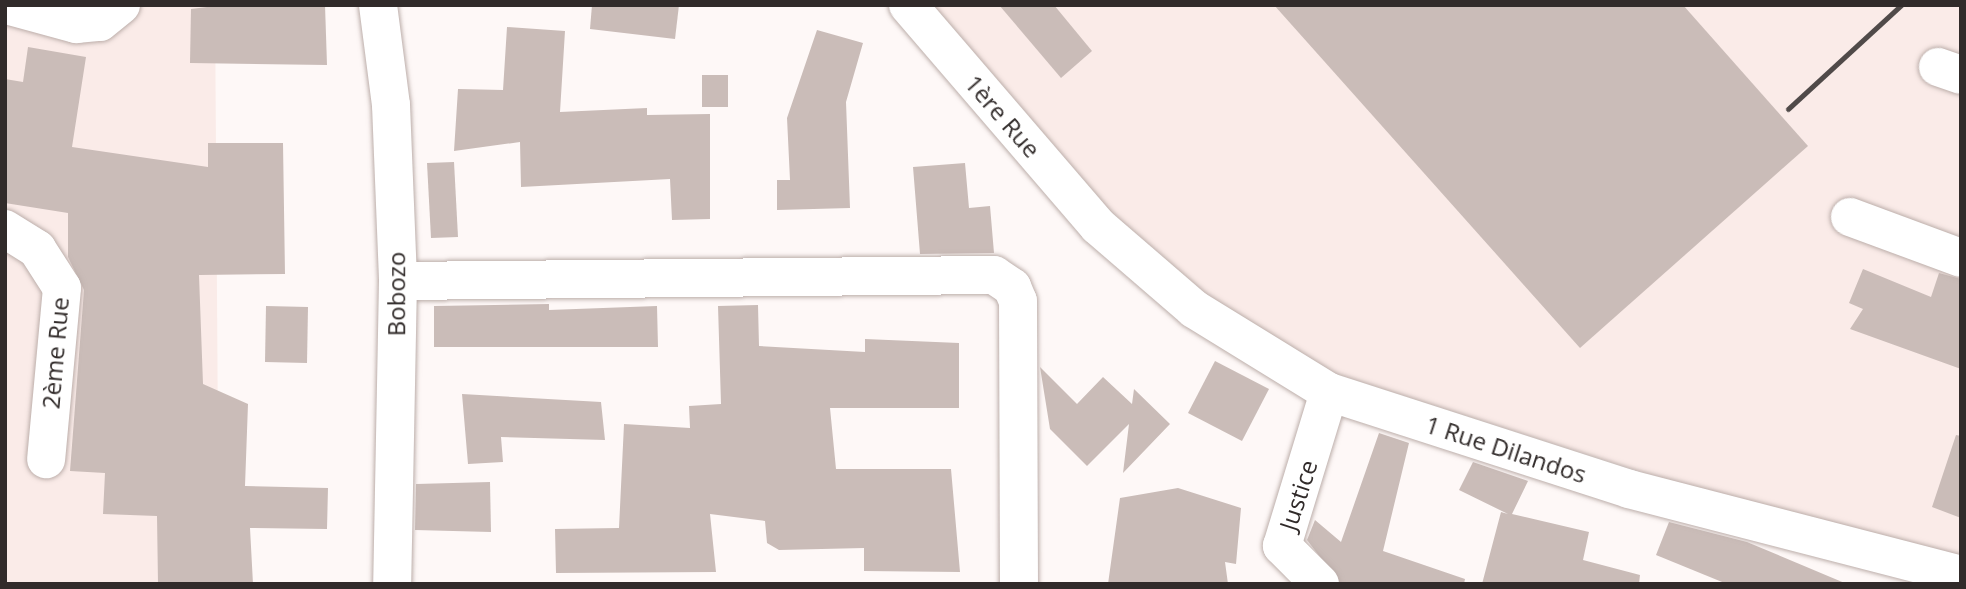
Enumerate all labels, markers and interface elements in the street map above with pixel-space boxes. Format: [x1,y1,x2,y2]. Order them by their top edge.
street label: 1ère Rue [959,69,1047,163]
street label: Bobozo [382,252,410,336]
street label: 2ème Rue [36,296,74,410]
street label: 1 Rue Dilandos [1422,409,1590,489]
street label: Justice [1273,456,1323,534]

